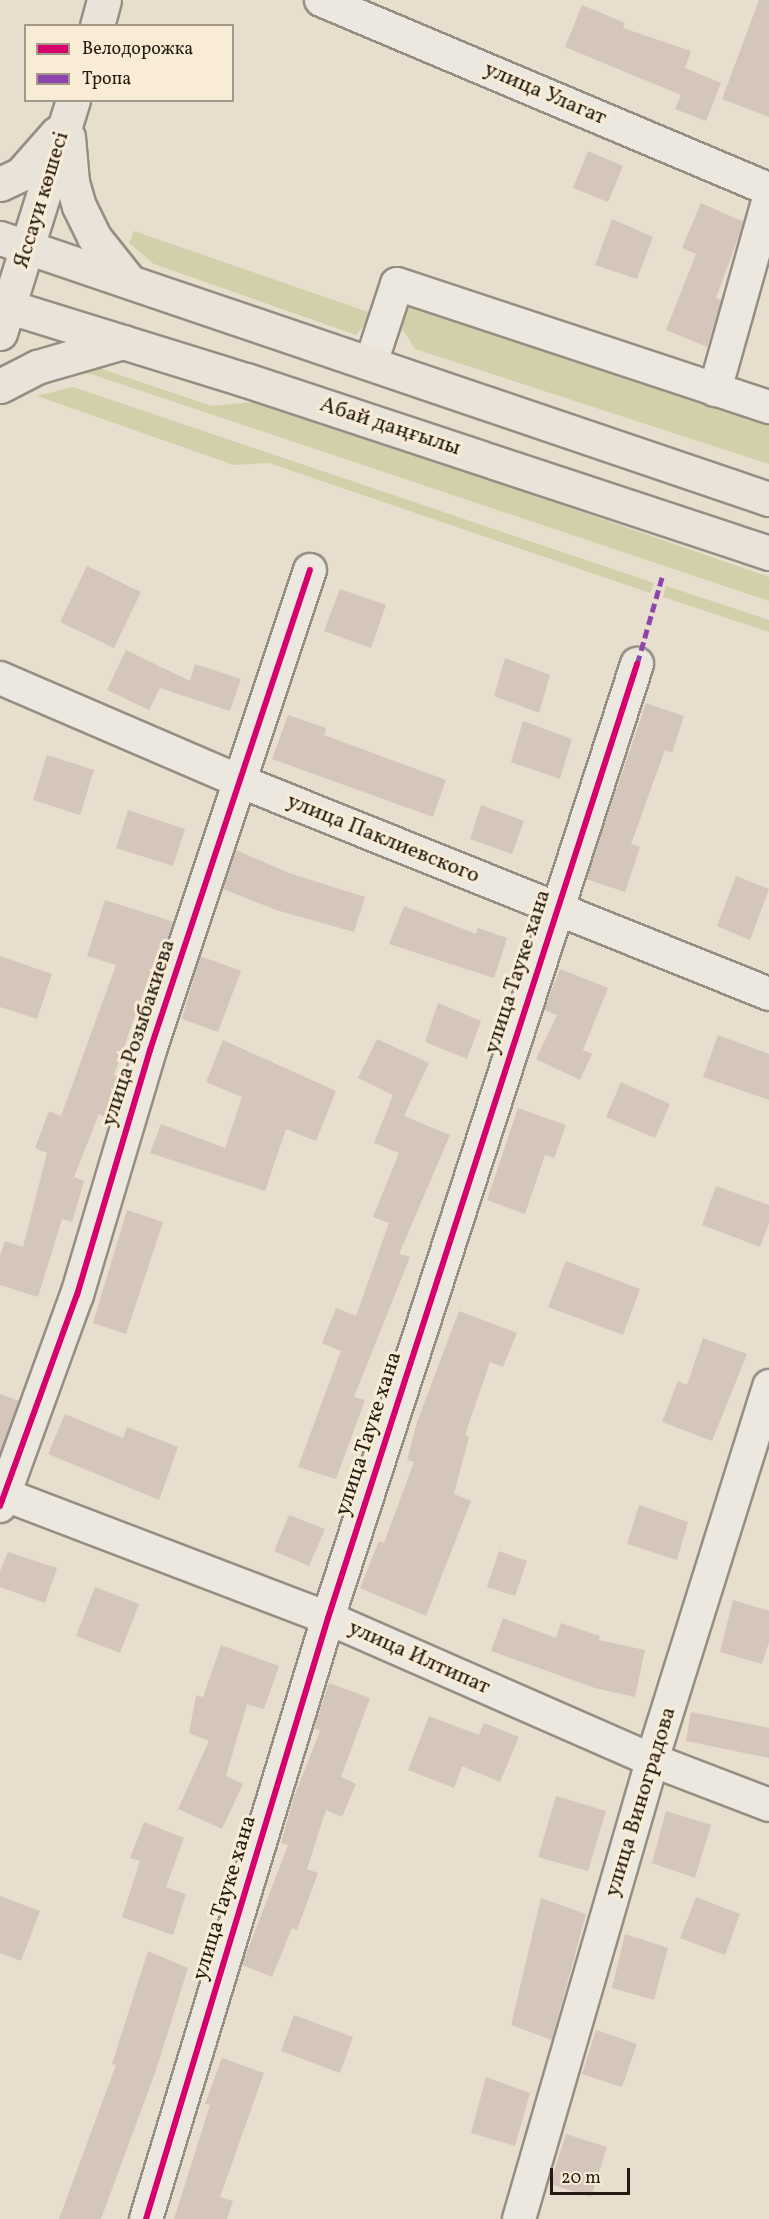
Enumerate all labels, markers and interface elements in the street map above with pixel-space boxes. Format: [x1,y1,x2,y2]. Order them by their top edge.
legend [24,24,234,102]
text: Велодорожка [82,37,193,62]
street label: улица Улагат [480,56,610,132]
text: Тропа [82,67,131,92]
street label: Яссауи көшесі [9,128,75,272]
street label: Абай даңғылы [316,392,464,462]
street label: улица Паклиевского [283,788,483,890]
street label: улица Тауке хана [479,886,557,1058]
street label: улица Розыбакиева [96,936,182,1130]
street label: улица Тауке хана [330,1348,408,1520]
street label: улица Илтипат [344,1615,494,1701]
street label: улица Виноградова [600,1704,682,1900]
street label: улица Тауке хана [187,1812,263,1984]
scale bar [553,2156,632,2194]
text: 20 m [561,2166,601,2191]

